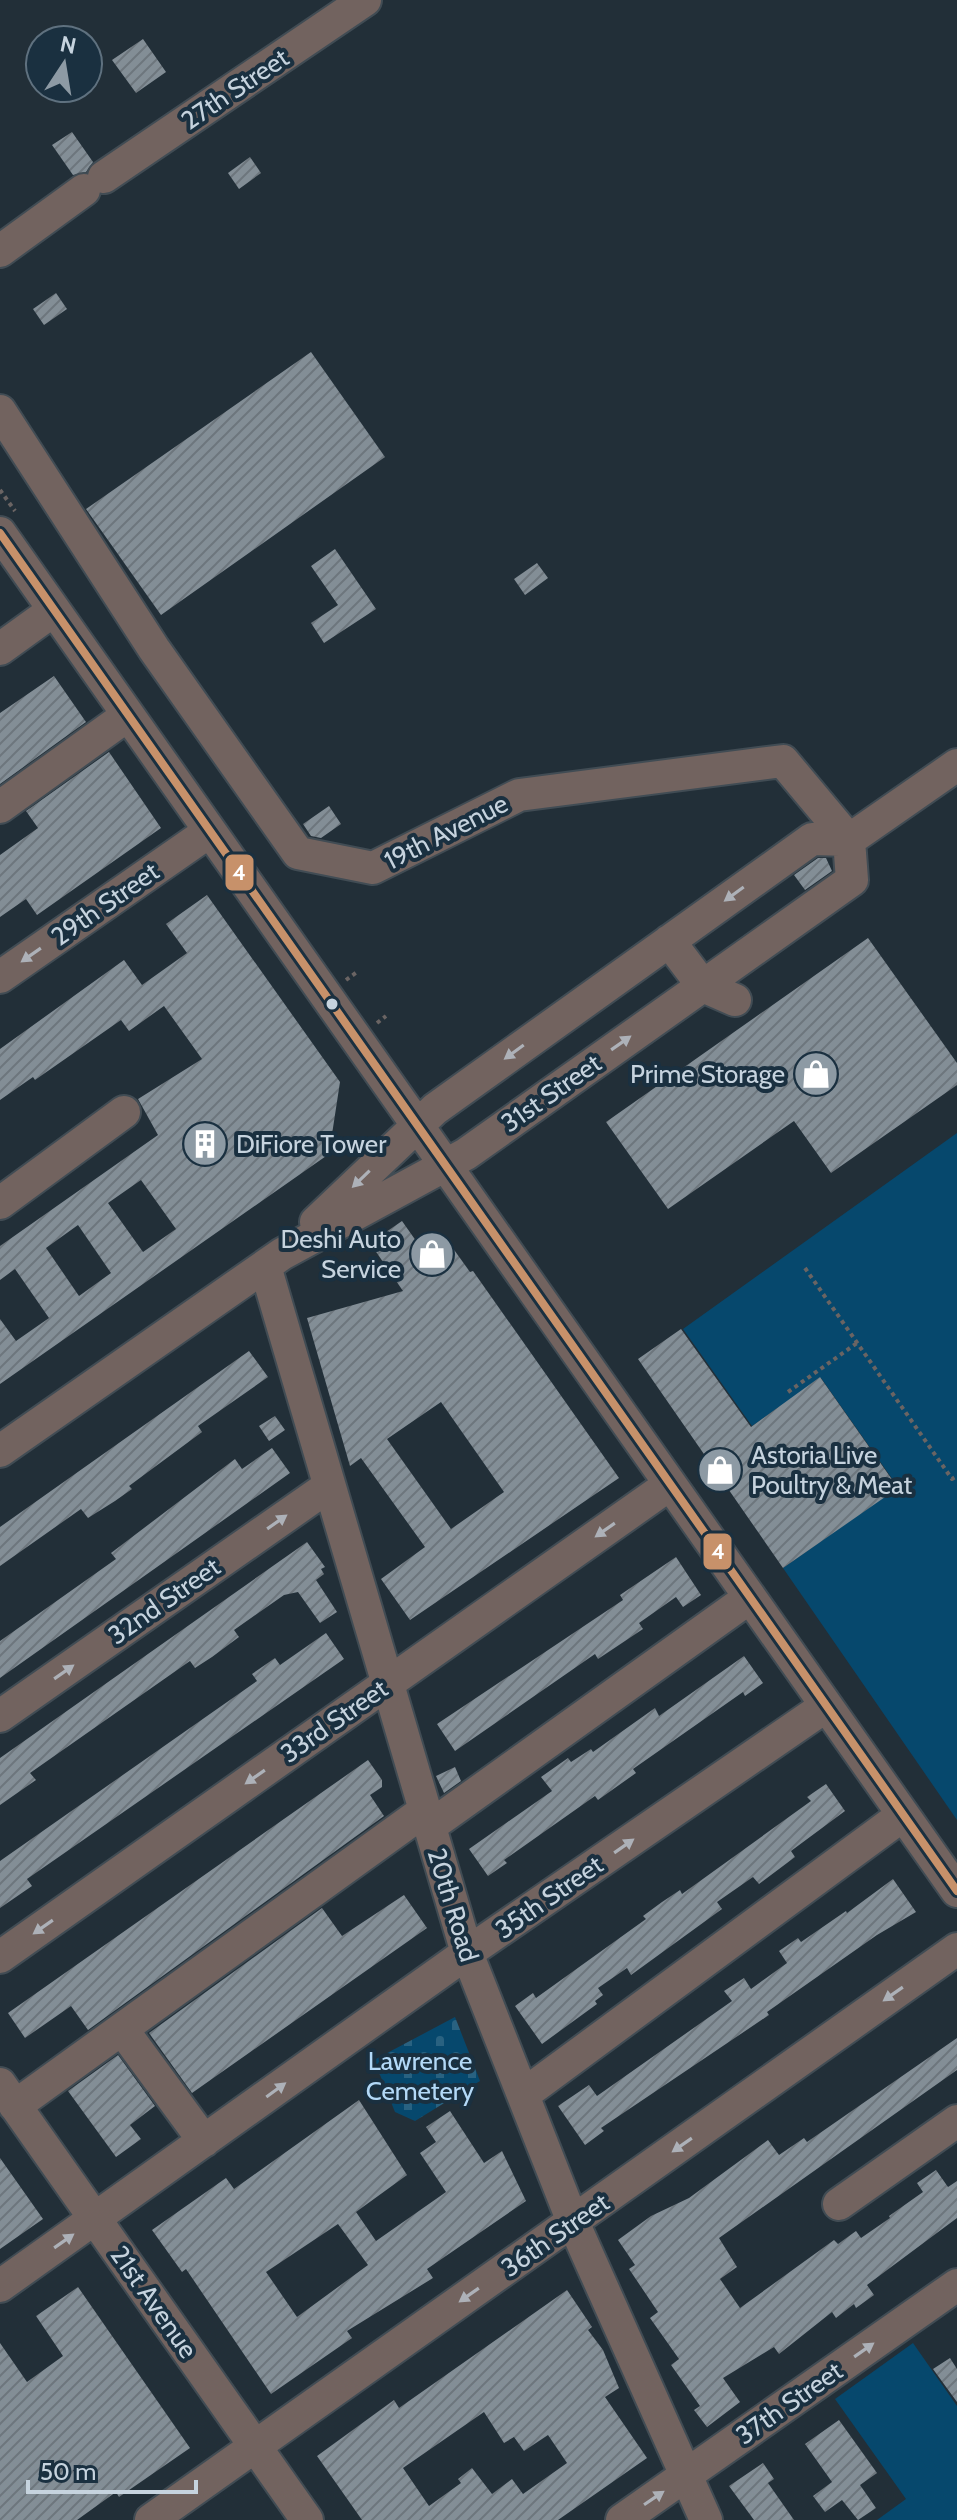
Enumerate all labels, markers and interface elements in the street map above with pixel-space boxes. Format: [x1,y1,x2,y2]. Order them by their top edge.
north arrow [24,24,104,104]
text: N [58,30,78,60]
street label: 27th Street [175,41,295,136]
street label: 19th Avenue [379,787,513,877]
line badge: 4 [224,853,255,892]
street label: 29th Street [45,855,165,953]
text: 4 [232,859,246,886]
one-way arrow [723,886,745,902]
one-way arrow [20,947,41,962]
unlabelled marker [324,996,340,1012]
one-way arrow [610,1036,631,1052]
one-way arrow [503,1044,525,1060]
street label: 31st Street [495,1047,607,1139]
shop icon: Prime Storage [792,1050,840,1098]
place label: Prime Storage [630,1058,785,1090]
building icon: DiFiore Tower [181,1120,229,1168]
place label: DiFiore Tower [236,1128,387,1160]
one-way arrow [351,1170,370,1188]
place label: Deshi Auto Service [280,1223,401,1285]
shop icon: Deshi Auto Service [408,1230,456,1278]
place label: Astoria Live Poultry & Meat [751,1439,912,1501]
shop icon: Astoria Live Poultry & Meat [696,1446,744,1494]
one-way arrow [266,1515,287,1530]
one-way arrow [594,1522,616,1538]
line badge: 4 [702,1532,733,1571]
text: 4 [711,1538,725,1565]
street label: 32nd Street [102,1551,226,1651]
one-way arrow [53,1665,74,1680]
street label: 33rd Street [274,1672,394,1769]
one-way arrow [245,1769,266,1784]
one-way arrow [613,1839,634,1854]
street label: 20th Road [421,1844,485,1966]
street label: 35th Street [489,1848,609,1946]
one-way arrow [33,1919,54,1934]
one-way arrow [883,1986,904,2001]
park label: Lawrence Cemetery [366,2045,474,2107]
one-way arrow [265,2083,286,2098]
one-way arrow [671,2137,692,2152]
street label: 36th Street [495,2186,615,2284]
one-way arrow [53,2234,74,2249]
street label: 21st Avenue [104,2240,204,2364]
one-way arrow [459,2287,480,2303]
one-way arrow [854,2343,875,2358]
street label: 37th Street [730,2355,849,2451]
scale bar [28,2444,196,2494]
text: 50 m [40,2457,96,2486]
one-way arrow [643,2491,665,2505]

